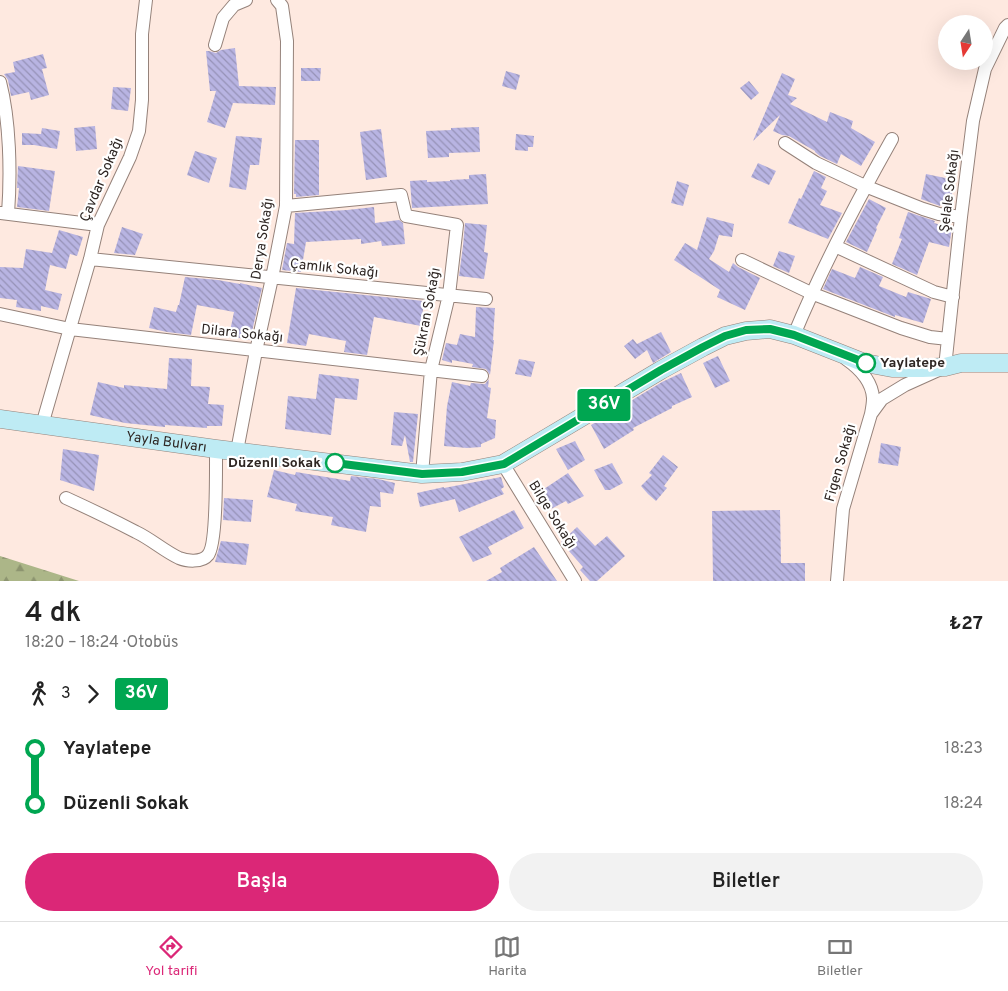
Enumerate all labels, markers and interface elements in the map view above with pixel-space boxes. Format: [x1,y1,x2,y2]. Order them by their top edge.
north arrow [938,15,992,70]
map controls [938,15,993,70]
street label: Çavdar Sokağı [77,135,127,225]
street label: Şelale Sokağı [936,149,964,233]
street label: Derya Sokağı [248,197,278,281]
street label: Çamlık Sokağı [289,256,379,282]
street label: Şükran Sokağı [411,266,445,358]
street label: Dilara Sokağı [200,321,284,347]
marker: Yaylatepe [856,353,876,373]
place label: Yaylatepe [880,355,945,372]
line badge: 36V [575,389,633,421]
text: 36V [587,393,621,416]
street label: Figen Sokağı [822,422,860,504]
street label: Yayla Bulvarı [125,428,208,456]
marker: Düzenli Sokak [325,453,345,473]
place label: Düzenli Sokak [228,455,321,472]
street label: Bilge Sokağı [524,478,580,552]
text: 4 dk [25,596,81,632]
text: ₺27 [949,612,983,636]
text: 18:20 – 18:24 · Otobüs [25,633,179,653]
icon: walk [25,680,53,708]
icon: forward [79,680,107,708]
text: 36V [125,682,158,705]
text: 3 [61,684,71,704]
text: Yaylatepe [63,737,151,761]
text: 18:23 [944,739,983,759]
text: Düzenli Sokak [63,792,189,816]
text: 18:24 [944,794,983,814]
button: Başla [25,853,499,911]
button: Biletler [509,853,983,911]
tab: Yol tarifi [145,933,198,980]
tab: Harita [488,933,527,980]
tab: Biletler [817,933,863,980]

